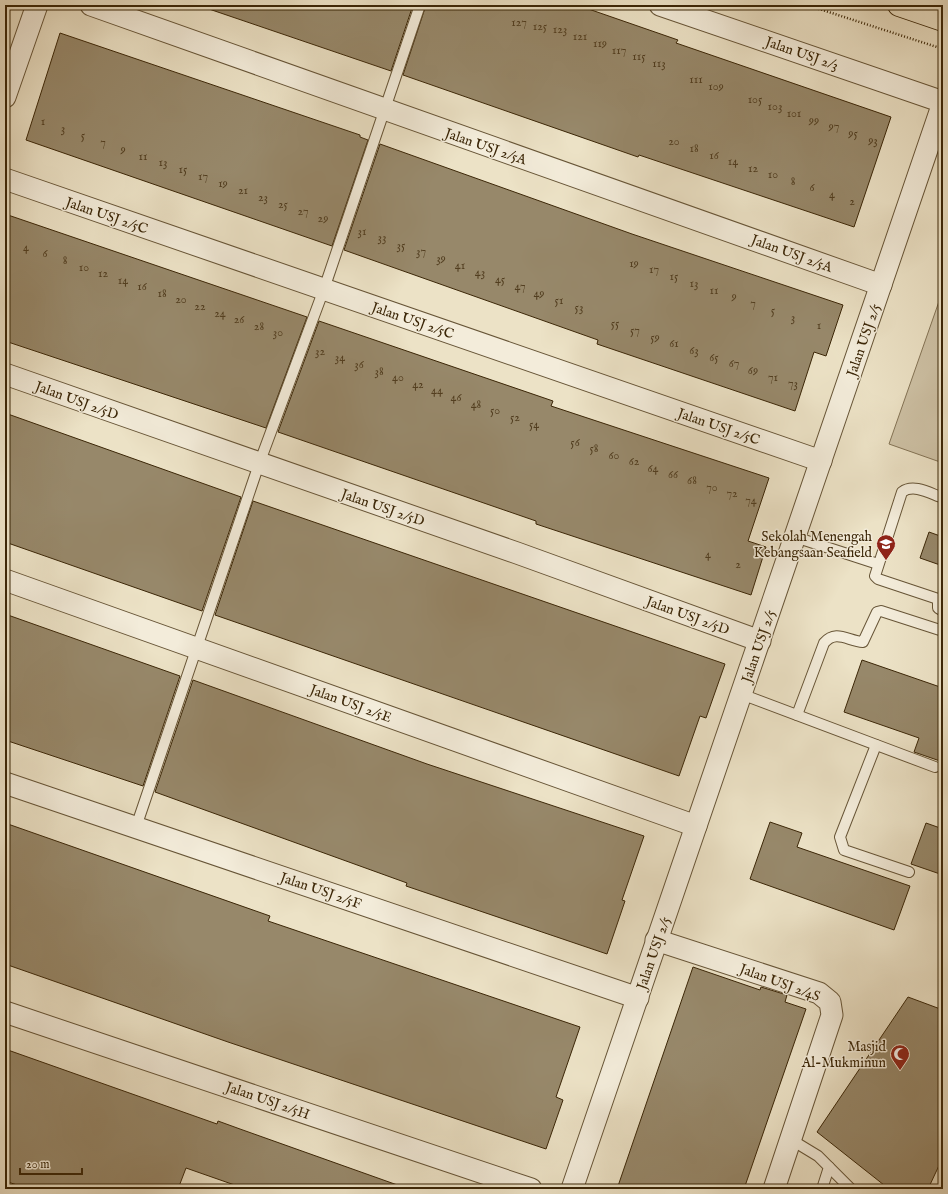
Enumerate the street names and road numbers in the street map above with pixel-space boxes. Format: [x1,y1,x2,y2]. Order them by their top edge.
street label: Jalan USJ 2/3 [761,32,841,75]
street label: Jalan USJ 2/5A [440,124,529,170]
street label: Jalan USJ 2/5C [61,193,150,238]
street label: Jalan USJ 2/5A [747,230,835,277]
street label: Jalan USJ 2/5C [367,298,456,343]
street label: Jalan USJ 2/5 [842,301,885,381]
street label: Jalan USJ 2/5D [31,377,121,424]
street label: Jalan USJ 2/5C [673,404,762,449]
street label: Jalan USJ 2/5D [337,485,427,531]
street label: Jalan USJ 2/5D [642,592,732,639]
street label: Jalan USJ 2/5 [737,607,780,687]
street label: Jalan USJ 2/5E [305,680,394,727]
street label: Jalan USJ 2/5F [276,868,364,913]
street label: Jalan USJ 2/5 [632,914,675,994]
street label: Jalan USJ 2/4S [735,959,822,1006]
street label: Jalan USJ 2/5H [221,1077,312,1124]

